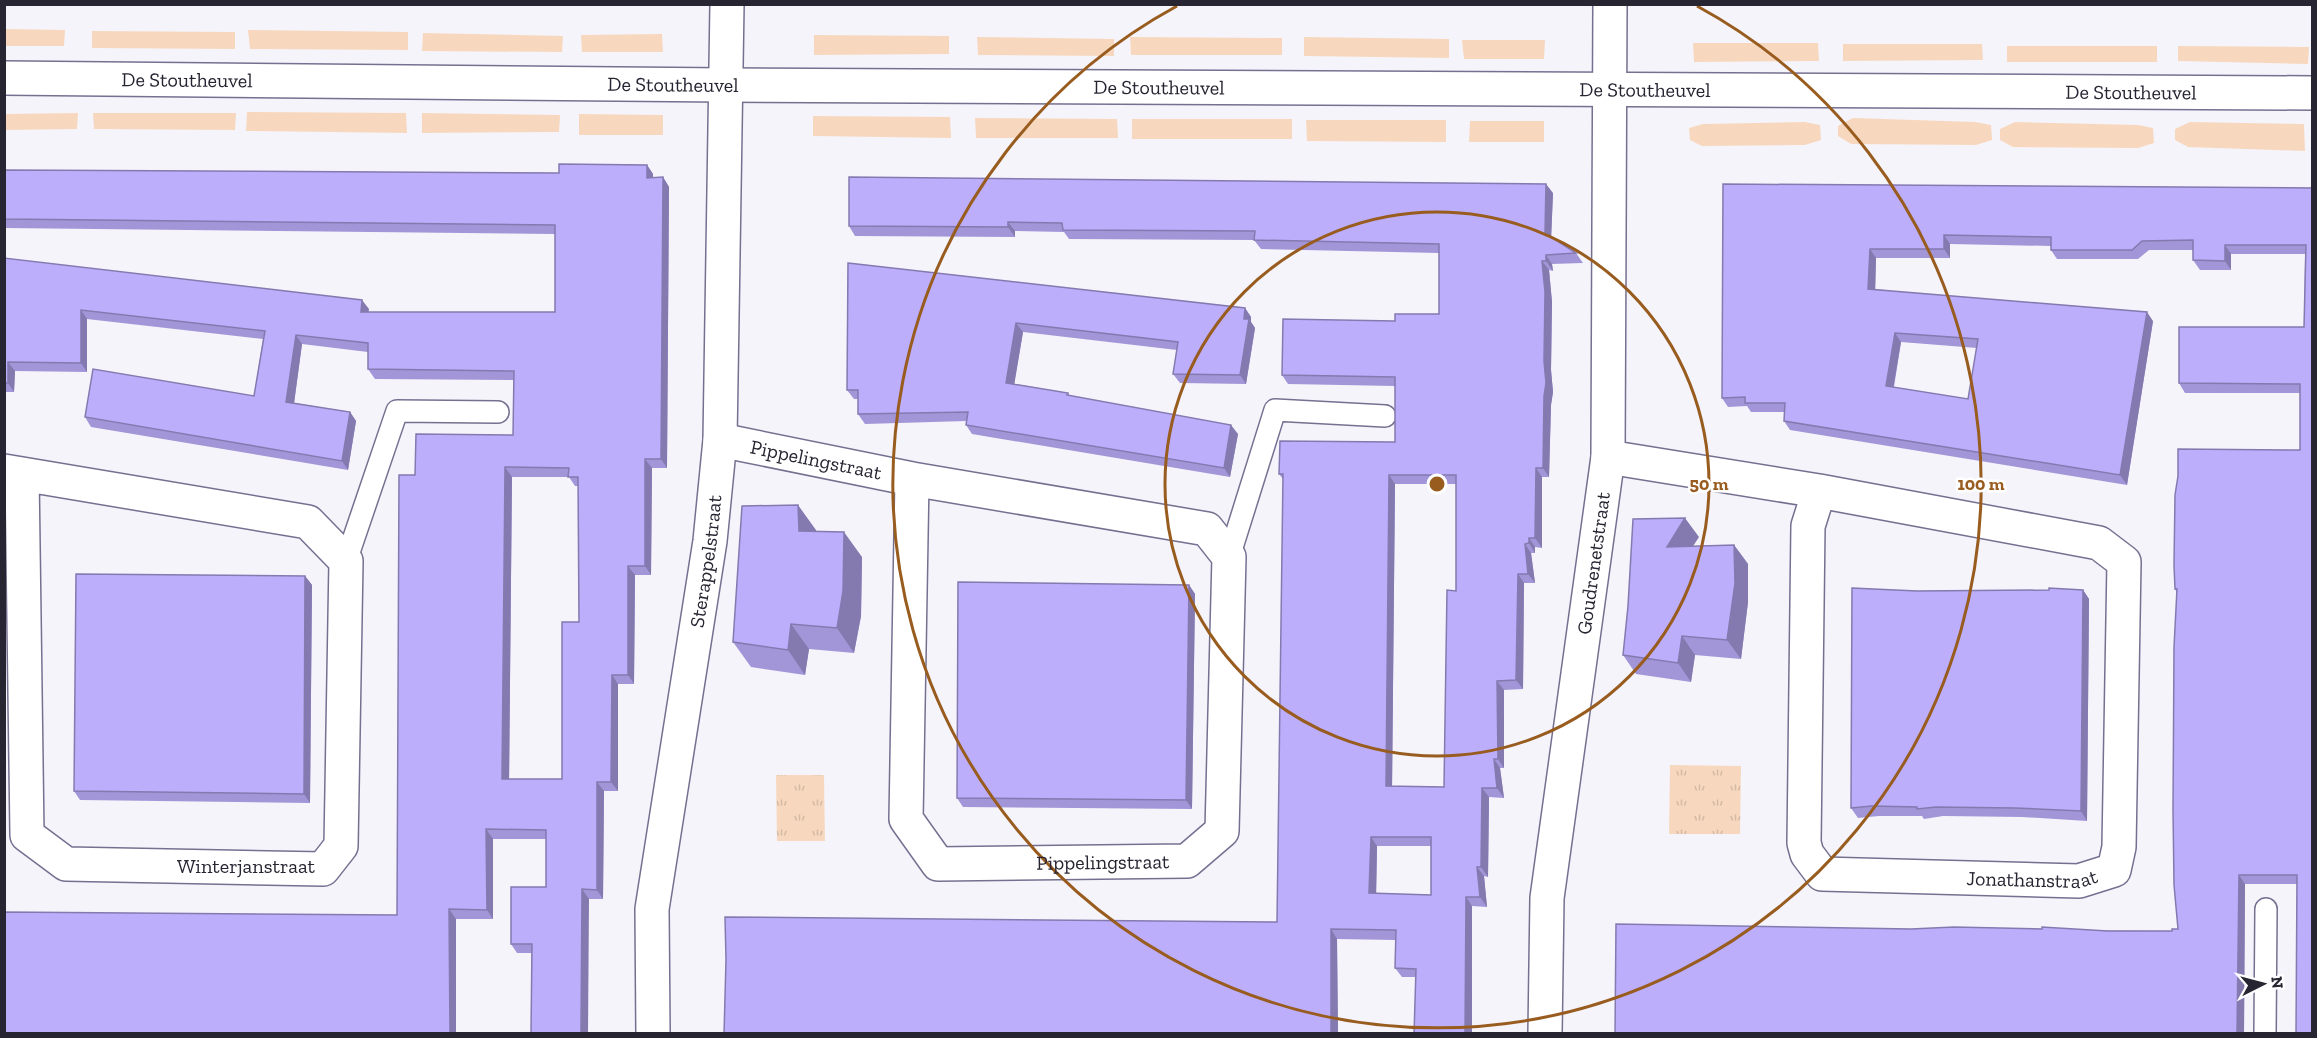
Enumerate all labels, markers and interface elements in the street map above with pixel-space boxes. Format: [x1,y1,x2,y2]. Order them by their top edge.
street label: De Stoutheuvel [121,67,253,92]
street label: De Stoutheuvel [607,72,739,97]
street label: De Stoutheuvel [1093,75,1225,100]
street label: De Stoutheuvel [1579,77,1711,102]
street label: De Stoutheuvel [2065,80,2197,104]
street label: Pippelingstraat [748,434,884,485]
text: 50 m [1690,473,1729,495]
text: 100 m [1957,473,2005,495]
centre of rings [1427,474,1447,494]
street label: Goudrenetstraat [1572,490,1615,636]
street label: Sterappelstraat [685,493,727,629]
street label: Pippelingstraat [1036,849,1170,875]
street label: Winterjanstraat [177,854,316,878]
street label: Jonathanstraat [1966,864,2101,893]
north arrow [2233,954,2293,1014]
text: N [2267,975,2288,990]

